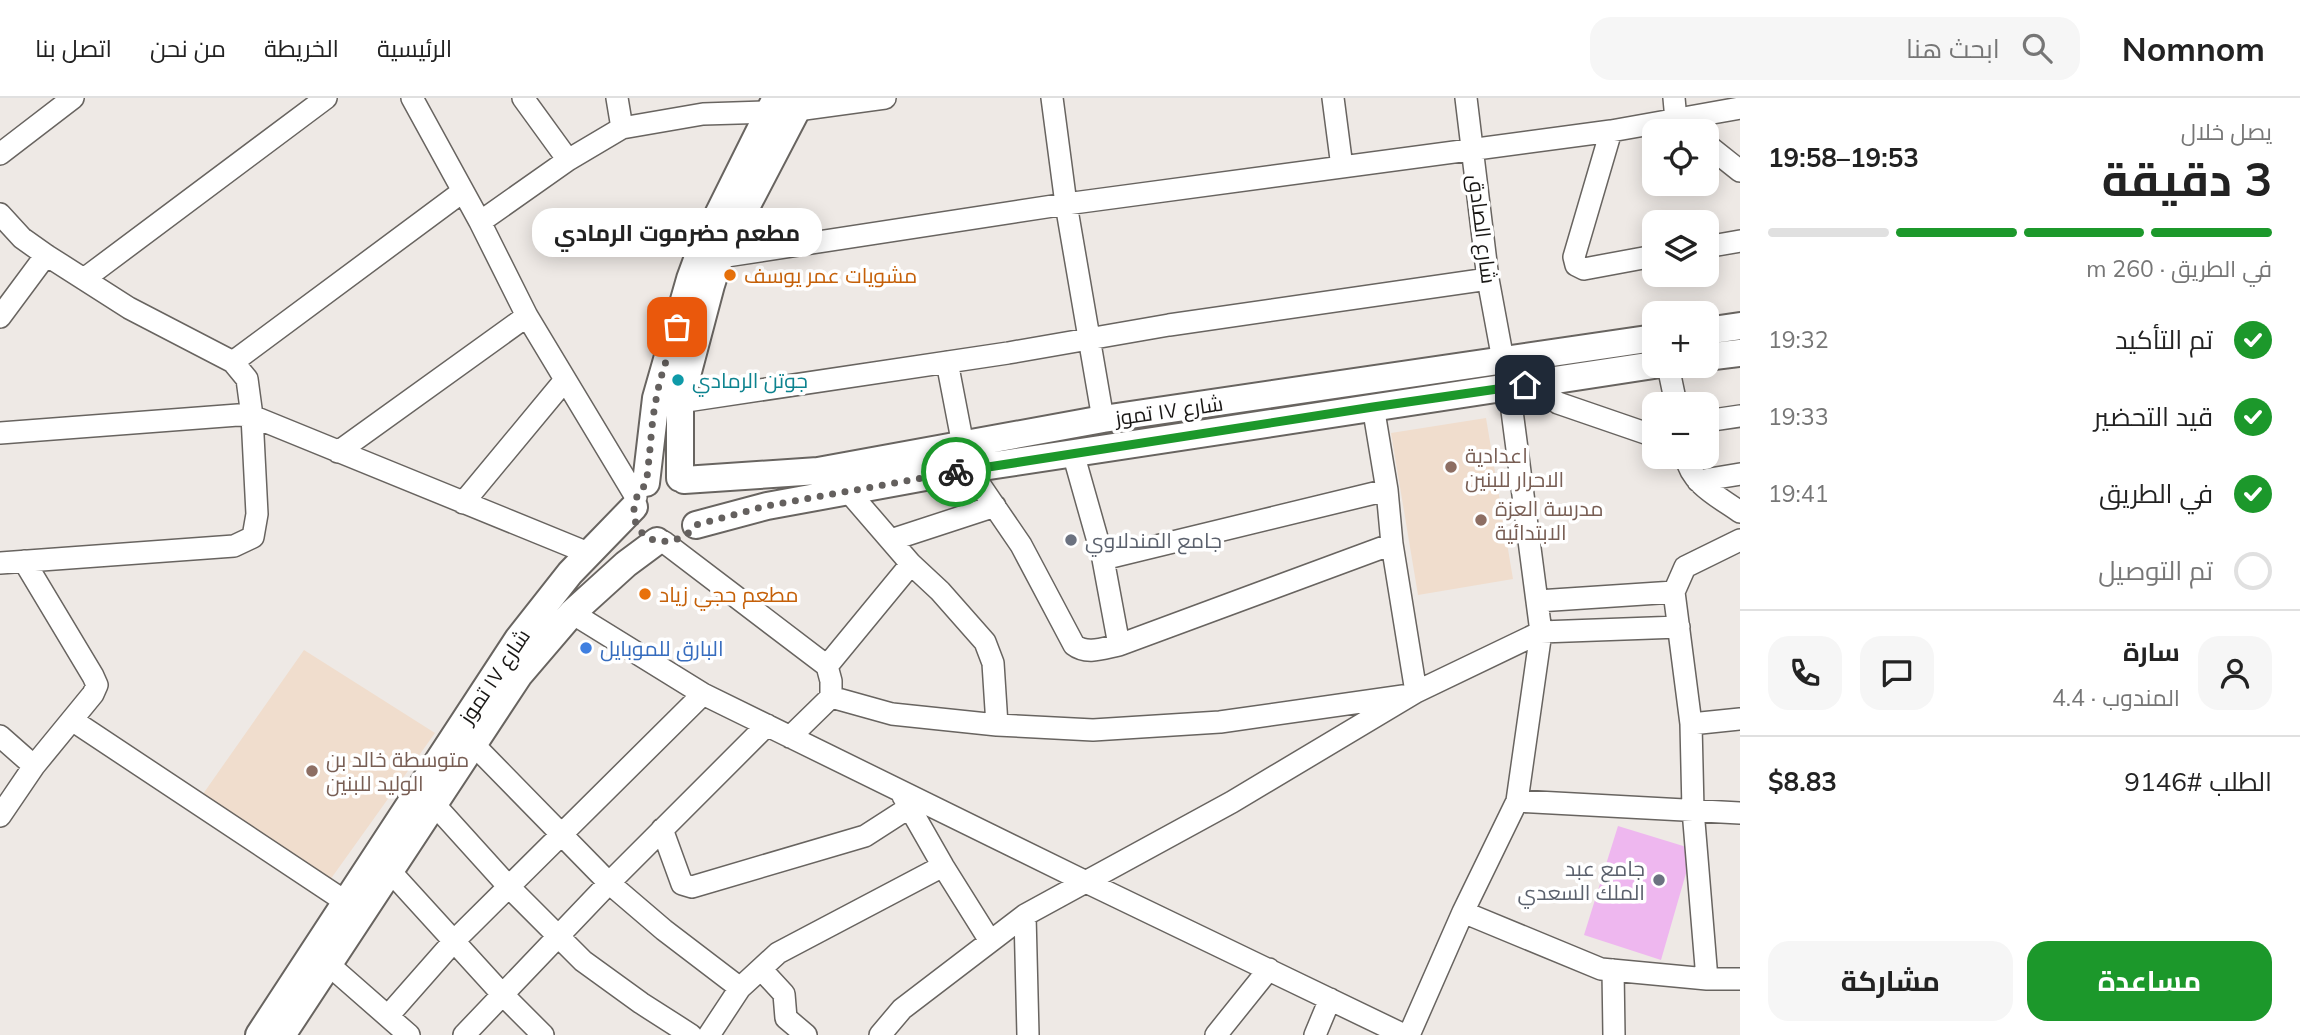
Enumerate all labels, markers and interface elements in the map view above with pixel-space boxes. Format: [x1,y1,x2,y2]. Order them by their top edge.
search box [1590,17,2080,80]
text: Nomnom [2122,28,2265,69]
icon: search [2018,29,2056,67]
text: ابحث هنا [1906,32,2000,65]
text: اتصل بنا [35,33,112,63]
text: من نحن [150,33,226,63]
text: الخريطة [264,33,339,63]
text: الرئيسية [377,33,452,63]
text: يصل خلال [2181,117,2272,146]
map controls [1642,119,1719,469]
button: locate [1642,119,1719,196]
text: 19:53–19:58 [1768,141,1919,174]
text: 3 دقيقة [2102,150,2272,208]
street label: شارع الصادق [1461,173,1503,285]
callout: مطعم حضرموت الرمادي [532,208,822,257]
button: layers [1642,210,1719,287]
text: مطعم حضرموت الرمادي [554,218,800,247]
text: في الطريق · 260 m [2086,254,2272,283]
place label: مشويات عمر يوسف [744,262,917,288]
marker: مشويات عمر يوسف [722,267,738,283]
pin [647,297,707,357]
button: + [1642,301,1719,378]
icon: bag [658,308,696,346]
icon: check [2234,321,2272,359]
text: تم التأكيد [2115,323,2213,356]
text: 19:32 [1768,325,1828,354]
pin [1495,355,1555,415]
icon: home [1506,366,1544,404]
place label: جوتن الرمادي [692,367,808,397]
marker: جوتن الرمادي [670,372,686,388]
street label: شارع ١٧ تموز [1112,390,1225,433]
button: − [1642,392,1719,469]
icon: check [2234,398,2272,436]
text: قيد التحضير [2094,400,2213,433]
text: 19:33 [1768,402,1828,431]
courier [921,437,991,507]
place label: اعدادية الاحرار للبنين [1465,442,1564,493]
icon: bike [937,453,975,491]
marker: اعدادية الاحرار للبنين [1443,459,1459,475]
icon: check [2234,475,2272,513]
text: في الطريق [2099,477,2213,510]
text: 19:41 [1768,479,1828,508]
place label: مدرسة العزة الابتدائية [1495,495,1604,545]
marker: مدرسة العزة الابتدائية [1473,512,1489,528]
place label: جامع المندلاوي [1085,527,1222,557]
marker: جامع المندلاوي [1063,532,1079,548]
text: تم التوصيل [2098,554,2213,587]
place label: مطعم حجي زياد [659,581,798,611]
marker: مطعم حجي زياد [637,586,653,602]
street label: شارع ١٧ تموز [452,624,537,730]
place label: البارق للموبايل [600,635,724,662]
text: سارة [2123,635,2180,668]
button: phone [1768,636,1842,710]
button: chat [1860,636,1934,710]
button: person [2198,636,2272,710]
marker: البارق للموبايل [578,640,594,656]
text: المندوب · 4.4 [2052,683,2180,712]
place label: متوسطة خالد بن الوليد للبنين [326,746,469,797]
marker: متوسطة خالد بن الوليد للبنين [304,763,320,779]
text: $8.83 [1768,765,1837,798]
text: الطلب #9146 [2124,765,2272,798]
place label: جامع عبد الملك السعدي [1517,855,1645,909]
marker: جامع عبد الملك السعدي [1651,872,1667,888]
button: مشاركة [1768,941,2013,1021]
button: مساعدة [2027,941,2272,1021]

